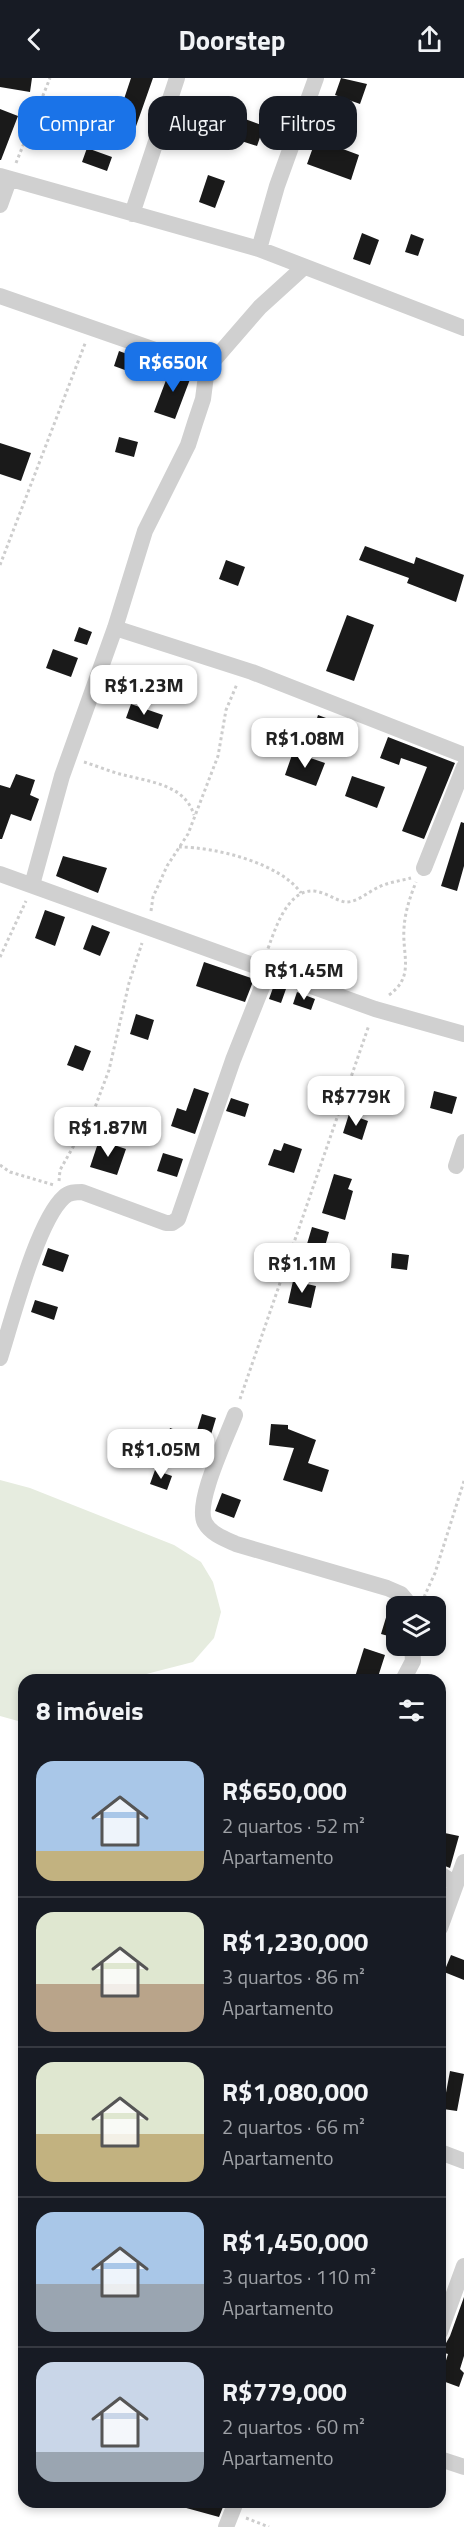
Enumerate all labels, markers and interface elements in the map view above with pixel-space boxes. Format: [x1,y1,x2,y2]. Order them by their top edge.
text: Doorstep [178,19,286,60]
icon: back [18,23,51,56]
icon: share [413,23,446,56]
chip: Comprar [18,96,136,150]
chip: Alugar [148,96,247,150]
chip: Filtros [259,96,357,150]
pin: R$650K [124,342,222,393]
text: R$650K [138,346,208,377]
pin: R$1.23M [89,665,199,716]
text: R$1.23M [104,669,184,700]
pin: R$1.08M [250,718,360,769]
text: R$1.08M [265,722,345,753]
pin: R$1.45M [249,950,359,1001]
text: R$1.45M [264,954,344,985]
pin: R$779K [307,1076,405,1127]
text: R$779K [321,1080,391,1111]
pin: R$1.87M [53,1107,163,1158]
text: R$1.87M [68,1111,148,1142]
pin: R$1.1M [253,1243,351,1294]
text: R$1.1M [268,1247,336,1278]
pin: R$1.05M [106,1429,216,1480]
text: R$1.05M [121,1433,201,1464]
map controls [386,1596,446,1656]
button: layers [386,1596,446,1656]
text: 8 imóveis [36,1691,143,1730]
icon: filters [395,1694,428,1727]
text: R$650,000 [222,1771,347,1810]
icon: home [84,1785,156,1857]
text: 2 quartos · 52 m² [222,1810,365,1841]
text: Apartamento [222,1841,334,1872]
text: R$1,230,000 [222,1922,368,1961]
icon: home [84,1936,156,2008]
text: 3 quartos · 86 m² [222,1961,365,1992]
text: Apartamento [222,1992,334,2023]
text: R$1,080,000 [222,2072,368,2111]
icon: home [84,2086,156,2158]
text: 2 quartos · 66 m² [222,2111,365,2142]
text: Apartamento [222,2142,334,2173]
text: R$1,450,000 [222,2222,368,2261]
icon: home [84,2236,156,2308]
text: 3 quartos · 110 m² [222,2261,376,2292]
text: Apartamento [222,2292,334,2323]
text: R$779,000 [222,2372,347,2411]
icon: home [84,2386,156,2458]
text: 2 quartos · 60 m² [222,2411,365,2442]
text: Apartamento [222,2442,334,2473]

